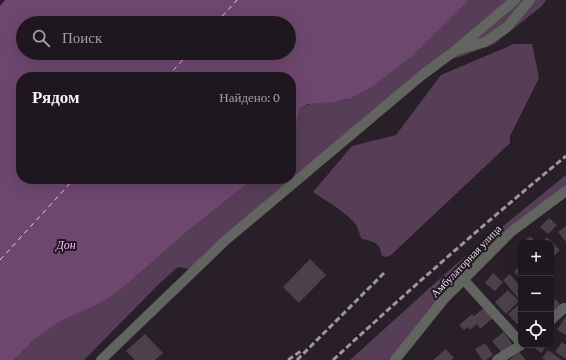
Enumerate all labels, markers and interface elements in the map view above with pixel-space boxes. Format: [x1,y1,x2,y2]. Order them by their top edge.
search box [16,16,296,60]
icon: search [30,27,52,49]
text: Поиск [62,30,102,46]
text: Рядом [32,88,80,107]
text: Найдено: 0 [219,90,280,105]
street label: Амбулаторная улица [428,222,504,300]
water label: Дон [55,238,76,252]
map controls [518,240,554,348]
button: + [518,240,554,276]
button: − [518,276,554,312]
button: locate [518,312,554,348]

